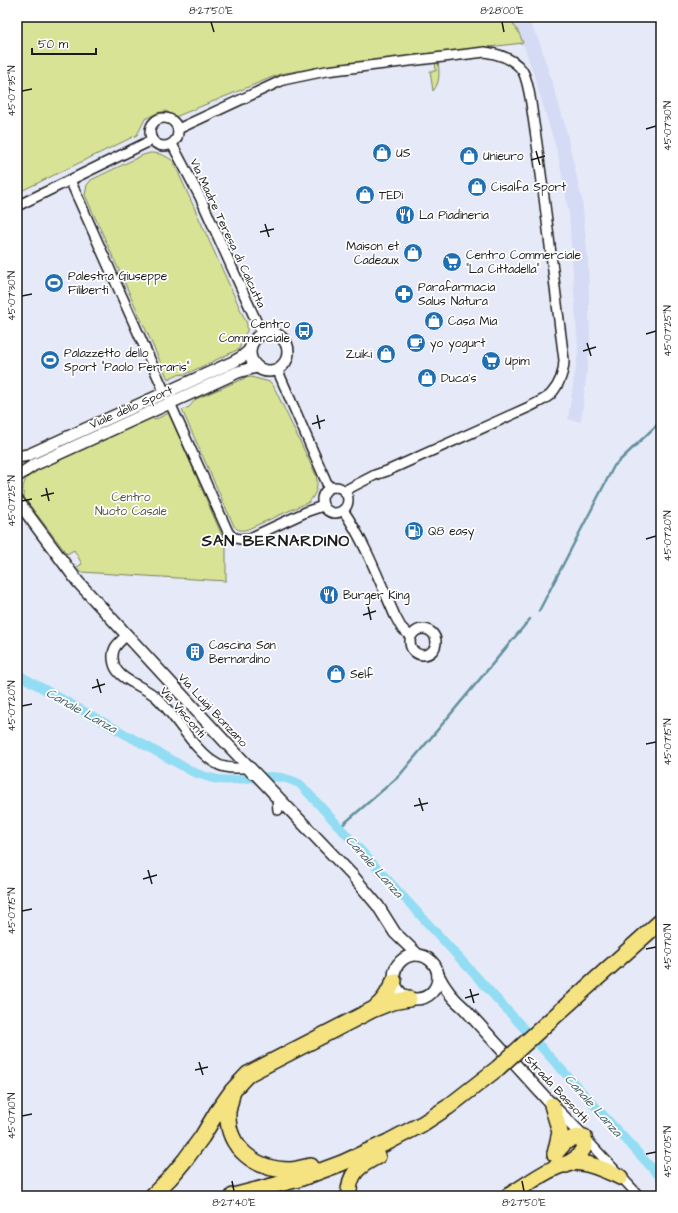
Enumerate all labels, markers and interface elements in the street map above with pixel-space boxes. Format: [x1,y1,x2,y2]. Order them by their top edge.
text: 8°27'50"E [189,4,233,18]
text: 8°28'00"E [480,4,524,18]
scale bar [32,30,96,56]
text: 50 m [38,36,69,53]
text: 45°07'35"N [5,66,19,116]
text: 45°07'30"N [661,101,675,151]
shop icon: US [371,142,393,164]
place label: US [396,145,411,162]
shop icon: Unieuro [458,145,480,167]
place label: Unieuro [483,148,524,165]
street label: Via Madre Teresa di Calcutta [185,156,270,311]
shop icon: Cisalfa Sport [466,176,488,198]
place label: Cisalfa Sport [491,179,566,196]
shop icon: TEDi [354,184,376,206]
place label: TEDi [379,187,403,204]
restaurant icon: La Piadineria [394,204,416,226]
place label: La Piadineria [419,207,489,224]
place label: Maison et Cadeaux [346,238,399,269]
shop icon: Maison et Cadeaux [402,242,424,264]
place label: Centro Commerciale "La Cittadella" [466,247,581,278]
supermarket icon: Centro Commerciale "La Cittadella" [441,251,463,273]
place label: Palestra Giuseppe Filiberti [68,268,168,299]
text: 45°07'30"N [5,271,19,321]
sports icon: Palestra Giuseppe Filiberti [43,272,65,294]
place label: Parafarmacia Salus Natura [418,279,495,310]
pharmacy icon: Parafarmacia Salus Natura [393,283,415,305]
text: 45°07'25"N [661,305,675,357]
shop icon: Casa Mia [423,310,445,332]
place label: Casa Mia [448,313,497,330]
place label: Centro Commerciale [219,316,291,347]
bus stop icon: Centro Commerciale [293,320,315,342]
cafe icon: yo yogurt [405,332,427,354]
place label: yo yogurt [430,335,485,353]
shop icon: Zuiki [375,343,397,365]
place label: Palazzetto dello Sport "Paolo Ferraris" [64,345,190,376]
place label: Zuiki [345,346,372,363]
sports icon: Palazzetto dello Sport "Paolo Ferraris" [39,349,61,371]
supermarket icon: Upim [480,350,502,372]
place label: Upim [505,353,530,370]
shop icon: Duca's [416,367,438,389]
place label: Duca's [441,370,477,387]
street label: Viale dello Sport [87,381,176,433]
text: 45°07'25"N [5,475,19,527]
park label: Centro Nuoto Casale [95,489,167,520]
text: 45°07'20"N [661,511,675,561]
fuel station icon: Q8 easy [403,520,425,542]
place label: Q8 easy [428,523,475,541]
district label: SAN BERNARDINO [201,530,350,552]
restaurant icon: Burger King [318,584,340,606]
place label: Burger King [343,587,410,605]
place label: Cascina San Bernardino [209,637,276,668]
building icon: Cascina San Bernardino [184,641,206,663]
shop icon: Self [325,663,347,685]
place label: Self [350,666,374,683]
street label: Via Luigi Bonzano [173,670,252,752]
text: 45°07'20"N [5,681,19,731]
street label: Via Visconti [156,683,210,742]
water label: Canale Lanza [43,684,121,738]
text: 45°07'15"N [661,718,675,766]
water label: Canale Lanza [341,832,408,903]
text: 45°07'15"N [5,887,19,935]
text: 45°07'10"N [661,924,675,970]
street label: Strada Bassotti [521,1052,593,1127]
water label: Canale Lanza [560,1071,627,1142]
text: 45°07'10"N [5,1093,19,1139]
text: 45°07'05"N [661,1126,675,1178]
text: 8°27'40"E [212,1196,256,1210]
text: 8°27'50"E [502,1196,546,1210]

